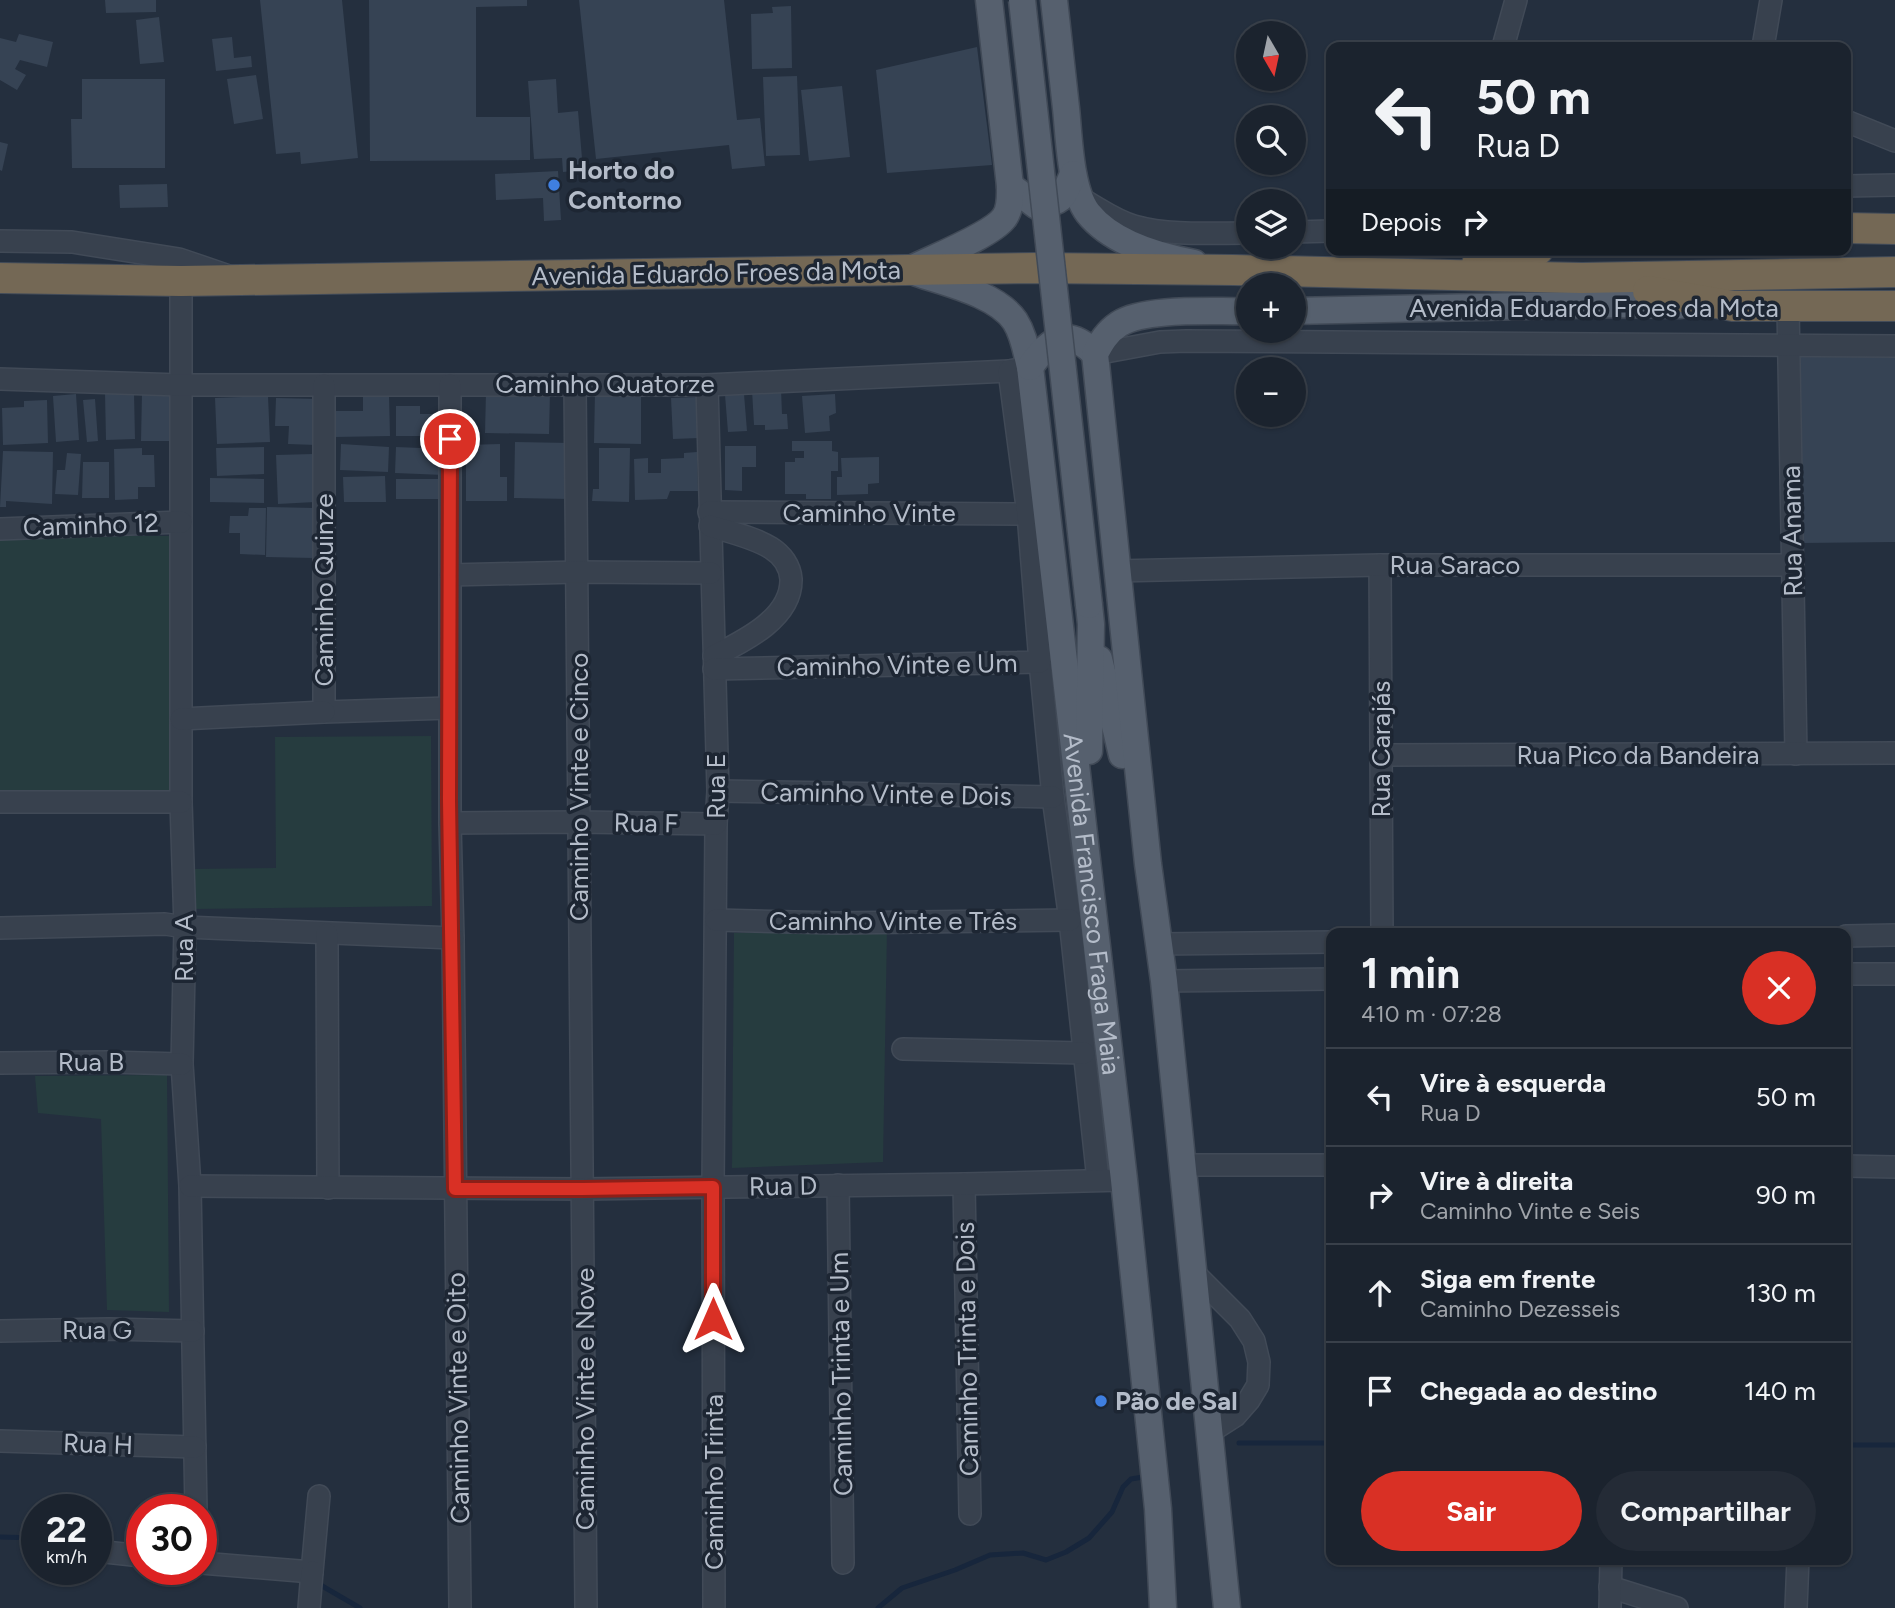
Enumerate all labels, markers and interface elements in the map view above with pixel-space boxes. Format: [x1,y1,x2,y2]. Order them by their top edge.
north arrow [1236,21,1306,91]
map controls [1236,21,1306,427]
text: 50 m [1476,67,1591,126]
icon: left [1361,70,1452,161]
button: search [1236,105,1306,175]
text: Rua D [1476,127,1560,165]
place label: Horto do Contorno [568,154,682,216]
marker: Horto do Contorno [546,177,562,193]
button: layers [1236,189,1306,259]
icon: right [1456,203,1494,241]
text: Depois [1361,206,1442,238]
street label: Avenida Eduardo Froes da Mota [531,254,901,292]
button: + [1236,273,1306,343]
street label: Avenida Eduardo Froes da Mota [1409,292,1779,324]
button: − [1236,357,1306,427]
street label: Caminho Quatorze [495,368,715,400]
pin [420,409,480,469]
icon: arrive [431,420,469,458]
street label: Rua Anama [1775,465,1809,597]
street label: Caminho Quinze [308,494,340,686]
street label: Caminho Vinte [782,497,956,529]
street label: Caminho 12 [22,507,160,543]
street label: Rua Saraco [1390,549,1520,581]
street label: Caminho Vinte e Um [776,647,1018,683]
street label: Caminho Vinte e Cinco [563,653,595,921]
street label: Rua Carajás [1365,681,1397,817]
street label: Avenida Francisco Fraga Maia [1056,731,1128,1077]
street label: Rua Pico da Bandeira [1516,739,1760,771]
street label: Rua E [700,753,732,819]
street label: Caminho Vinte e Dois [760,776,1012,812]
street label: Rua F [613,806,679,840]
street label: Caminho Vinte e Três [769,905,1017,937]
street label: Rua A [168,914,200,982]
text: 1 min [1361,948,1460,999]
button: close [1742,951,1816,1025]
text: 410 m · 07:28 [1361,1000,1502,1028]
street label: Rua B [58,1046,124,1078]
text: Vire à esquerda [1420,1067,1606,1099]
icon: left [1361,1078,1399,1116]
text: 50 m [1756,1081,1816,1113]
text: Rua D [1420,1099,1480,1127]
text: Vire à direita [1420,1165,1573,1197]
street label: Rua D [749,1169,817,1203]
icon: right [1361,1176,1399,1214]
text: 90 m [1756,1179,1816,1211]
text: Caminho Vinte e Seis [1420,1197,1640,1225]
street label: Caminho Trinta e Dois [949,1222,985,1476]
street label: Caminho Trinta e Um [823,1252,859,1496]
text: Siga em frente [1420,1263,1595,1295]
street label: Caminho Vinte e Nove [569,1268,601,1530]
street label: Caminho Vinte e Oito [440,1272,476,1524]
icon: ahead [1361,1274,1399,1312]
text: 130 m [1746,1277,1816,1309]
position arrow [676,1282,750,1356]
text: Caminho Dezesseis [1420,1295,1620,1323]
street label: Rua G [62,1314,132,1346]
icon: arrive [1361,1372,1399,1410]
text: Chegada ao destino [1420,1375,1657,1407]
text: 140 m [1744,1375,1816,1407]
place label: Pão de Sal [1115,1385,1238,1417]
marker: Pão de Sal [1093,1393,1109,1409]
street label: Caminho Trinta [698,1394,730,1570]
street label: Rua H [62,1427,134,1461]
button: Sair [1361,1471,1582,1551]
button: Compartilhar [1596,1471,1816,1551]
speed limit sign: 30 [126,1494,217,1585]
text: 22 [46,1509,87,1551]
text: km/h [46,1546,87,1568]

